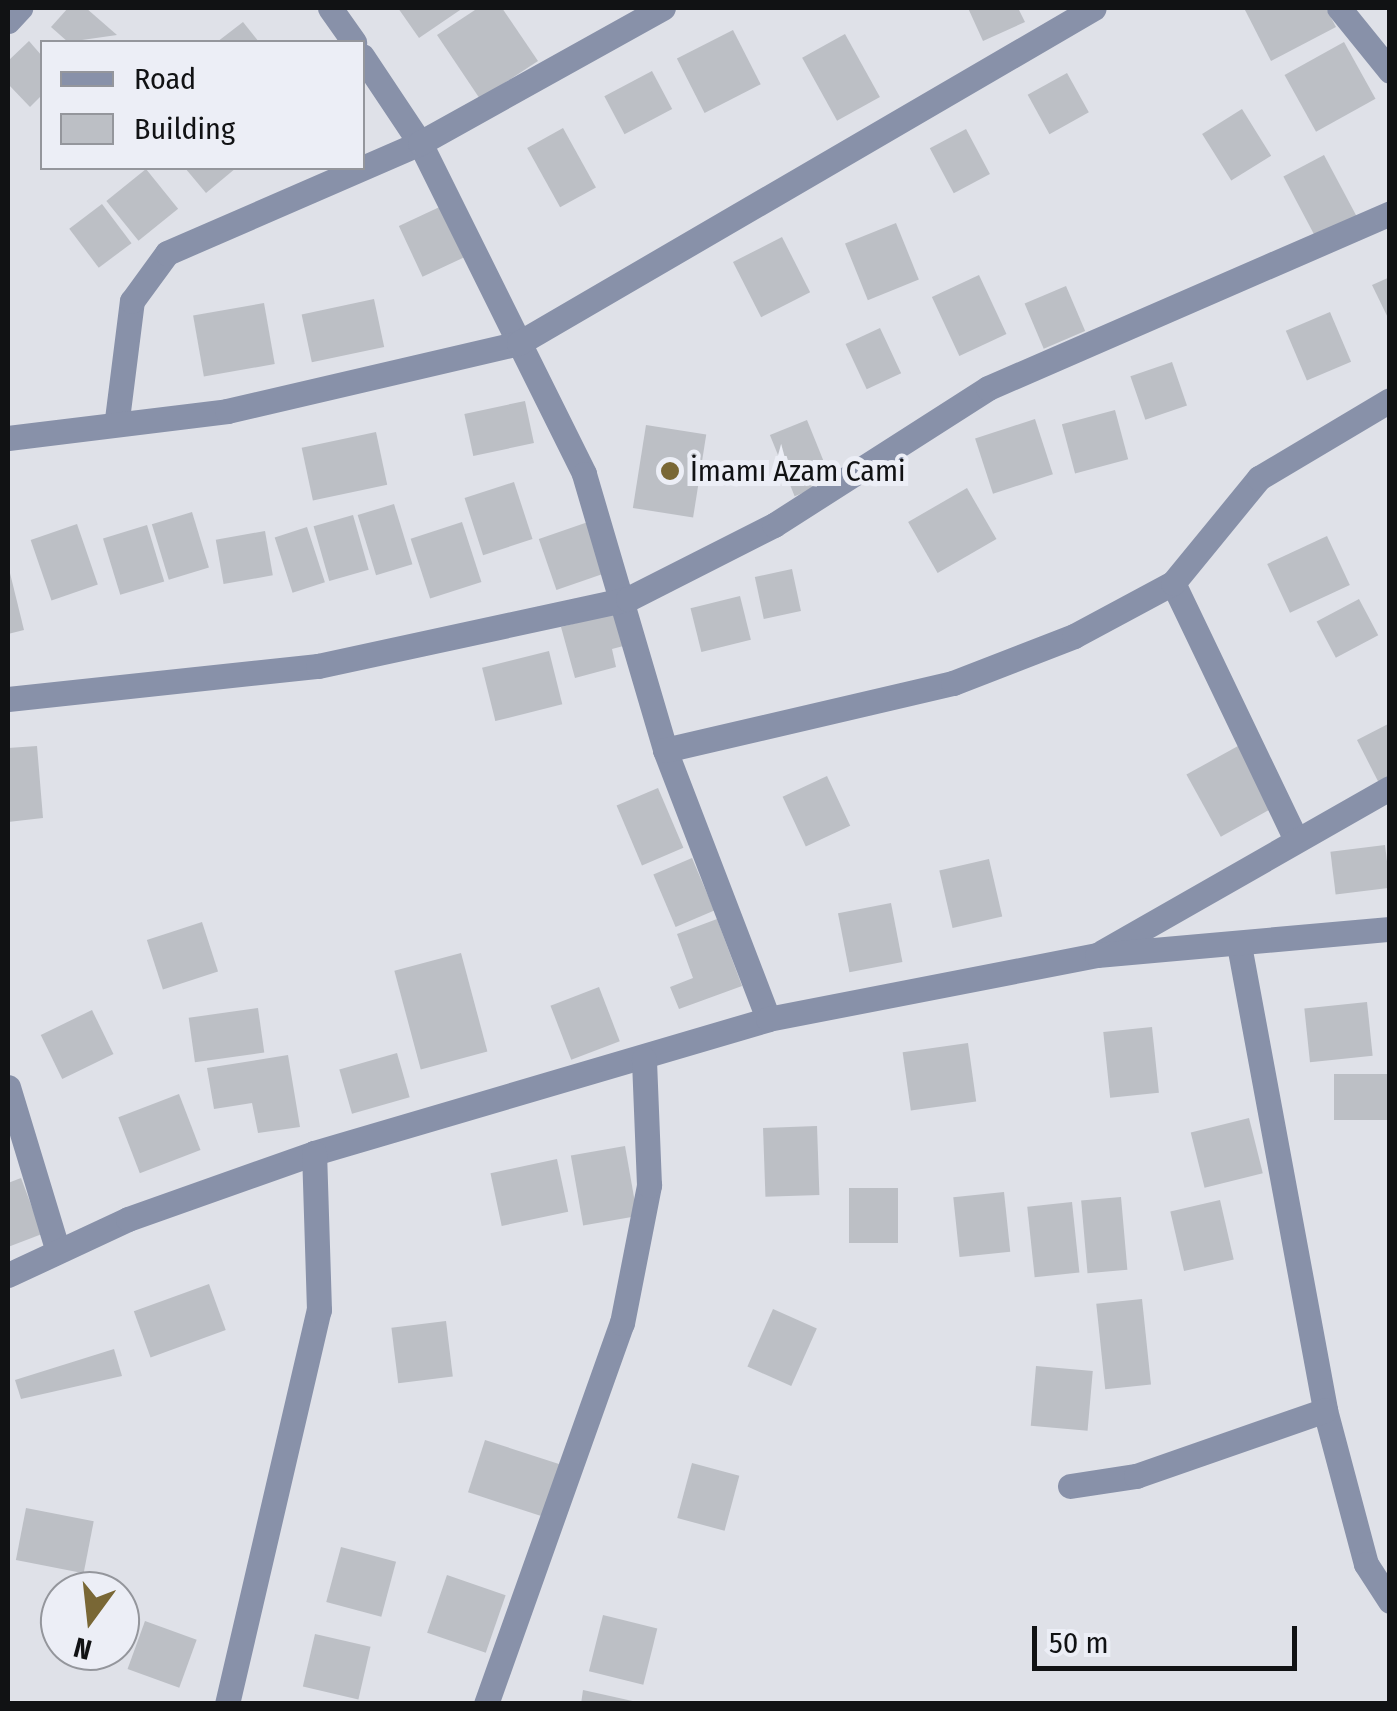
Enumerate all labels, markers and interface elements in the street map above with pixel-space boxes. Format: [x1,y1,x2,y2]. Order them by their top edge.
legend [40,40,365,170]
text: Road [134,61,196,97]
text: Building [134,111,235,147]
place label: İmamı Azam Cami [690,453,906,489]
marker: İmamı Azam Cami [659,460,681,482]
north arrow [40,1571,140,1671]
scale bar [1037,1606,1302,1668]
text: 50 m [1049,1625,1109,1661]
text: N [70,1630,95,1667]

